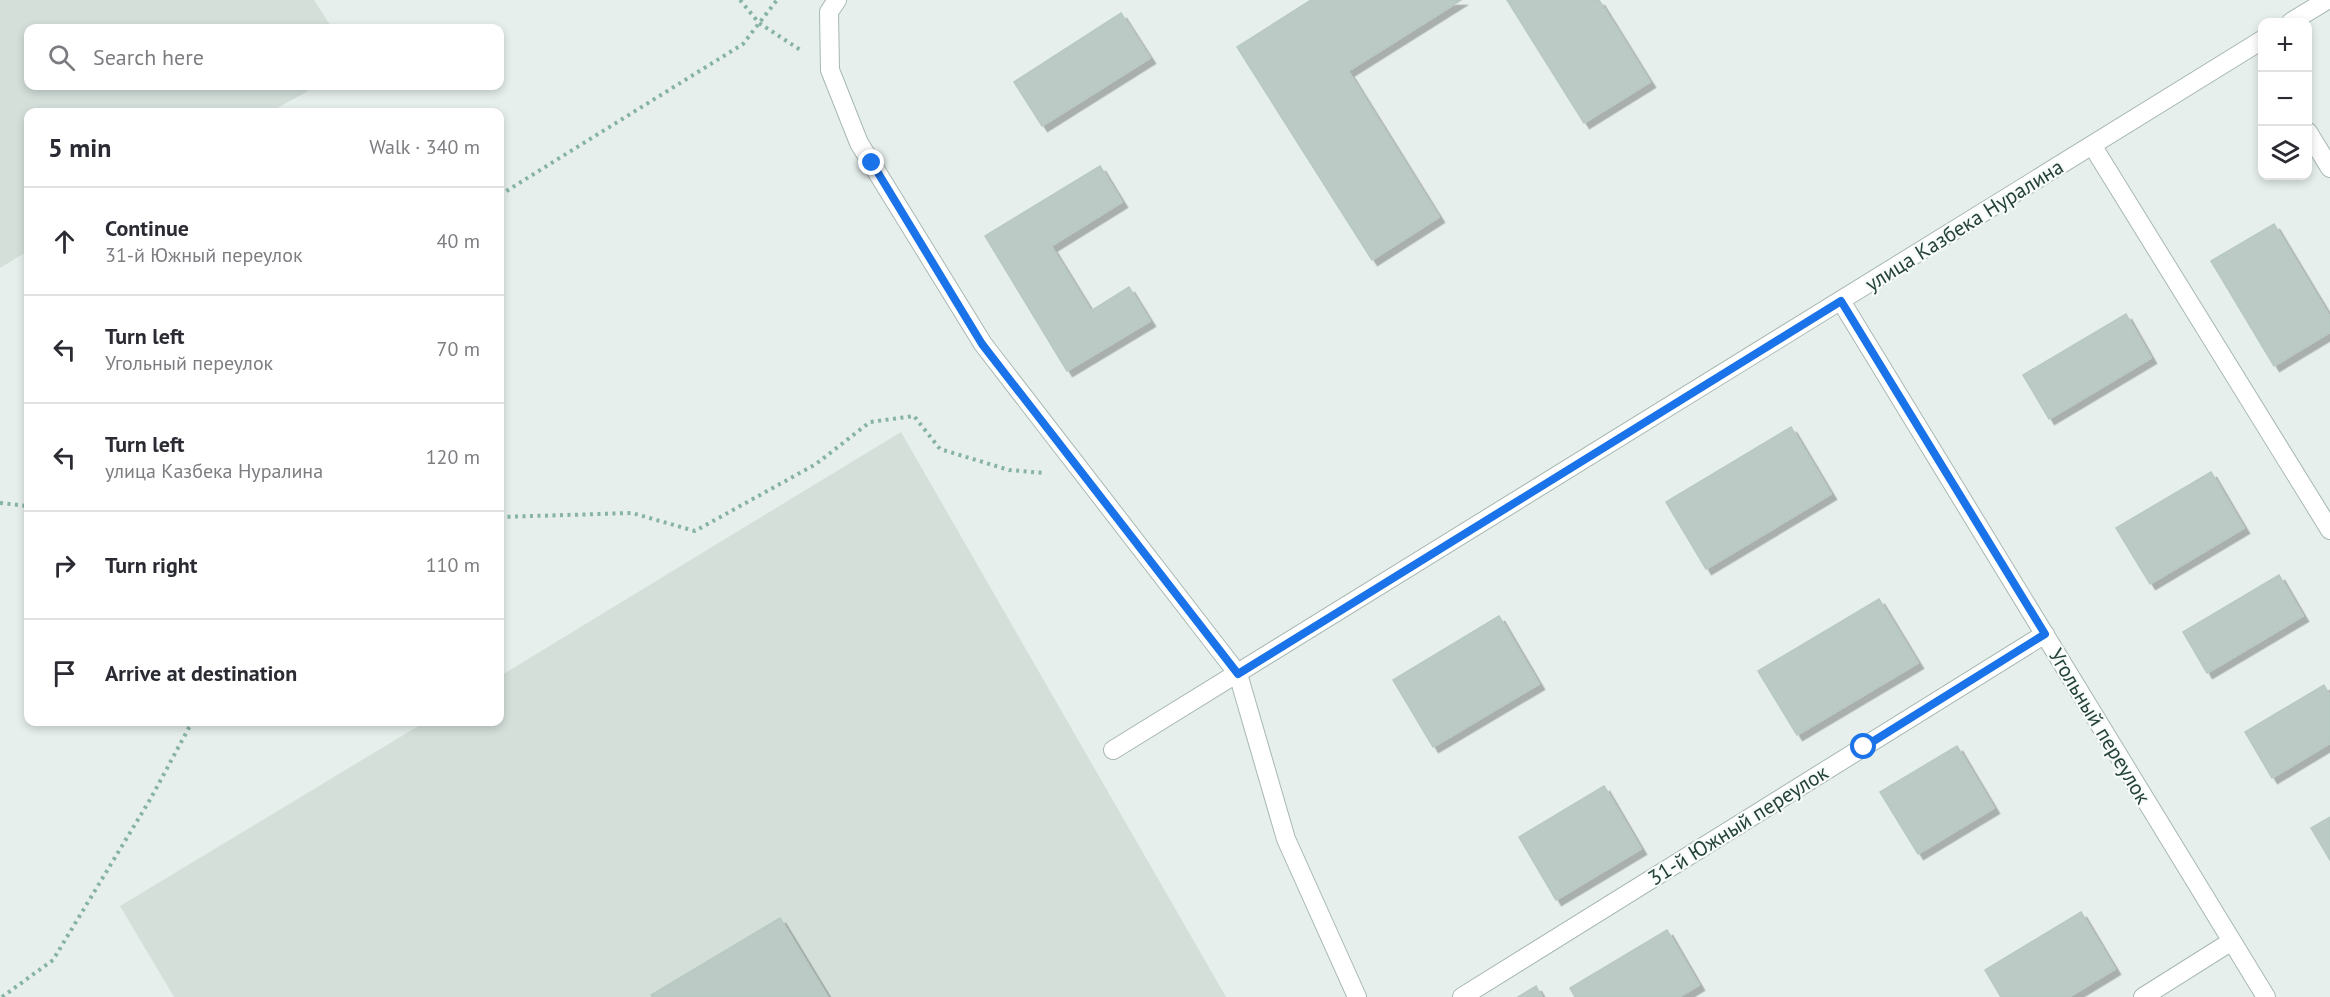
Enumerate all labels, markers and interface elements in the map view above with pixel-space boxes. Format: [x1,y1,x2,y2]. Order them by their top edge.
map controls [2258,18,2312,180]
button: + [2258,18,2312,72]
search box [24,24,504,90]
icon: search [45,41,78,74]
text: Search here [93,43,204,71]
button: − [2258,72,2312,126]
button: layers [2258,126,2312,180]
text: 5 min [48,131,111,164]
text: Walk · 340 m [369,134,480,160]
route end [858,149,884,175]
street label: улица Казбека Нуралина [1860,153,2068,297]
text: Continue [105,214,189,242]
icon: ahead [48,225,81,258]
text: 40 m [437,228,480,254]
text: 31-й Южный переулок [105,242,302,268]
text: Turn left [105,322,185,350]
icon: left [48,333,81,366]
text: 70 m [437,336,480,362]
text: Угольный переулок [105,350,273,376]
text: Turn left [105,430,185,458]
icon: left [48,441,81,474]
text: 120 m [426,444,480,470]
text: улица Казбека Нуралина [105,458,323,484]
icon: right [48,549,81,582]
text: Turn right [105,551,197,579]
text: 110 m [426,552,480,578]
street label: Угольный переулок [2043,643,2157,809]
icon: arrive [48,657,81,690]
text: Arrive at destination [105,659,297,687]
route start [1850,733,1876,759]
street label: 31-й Южный переулок [1643,759,1833,891]

